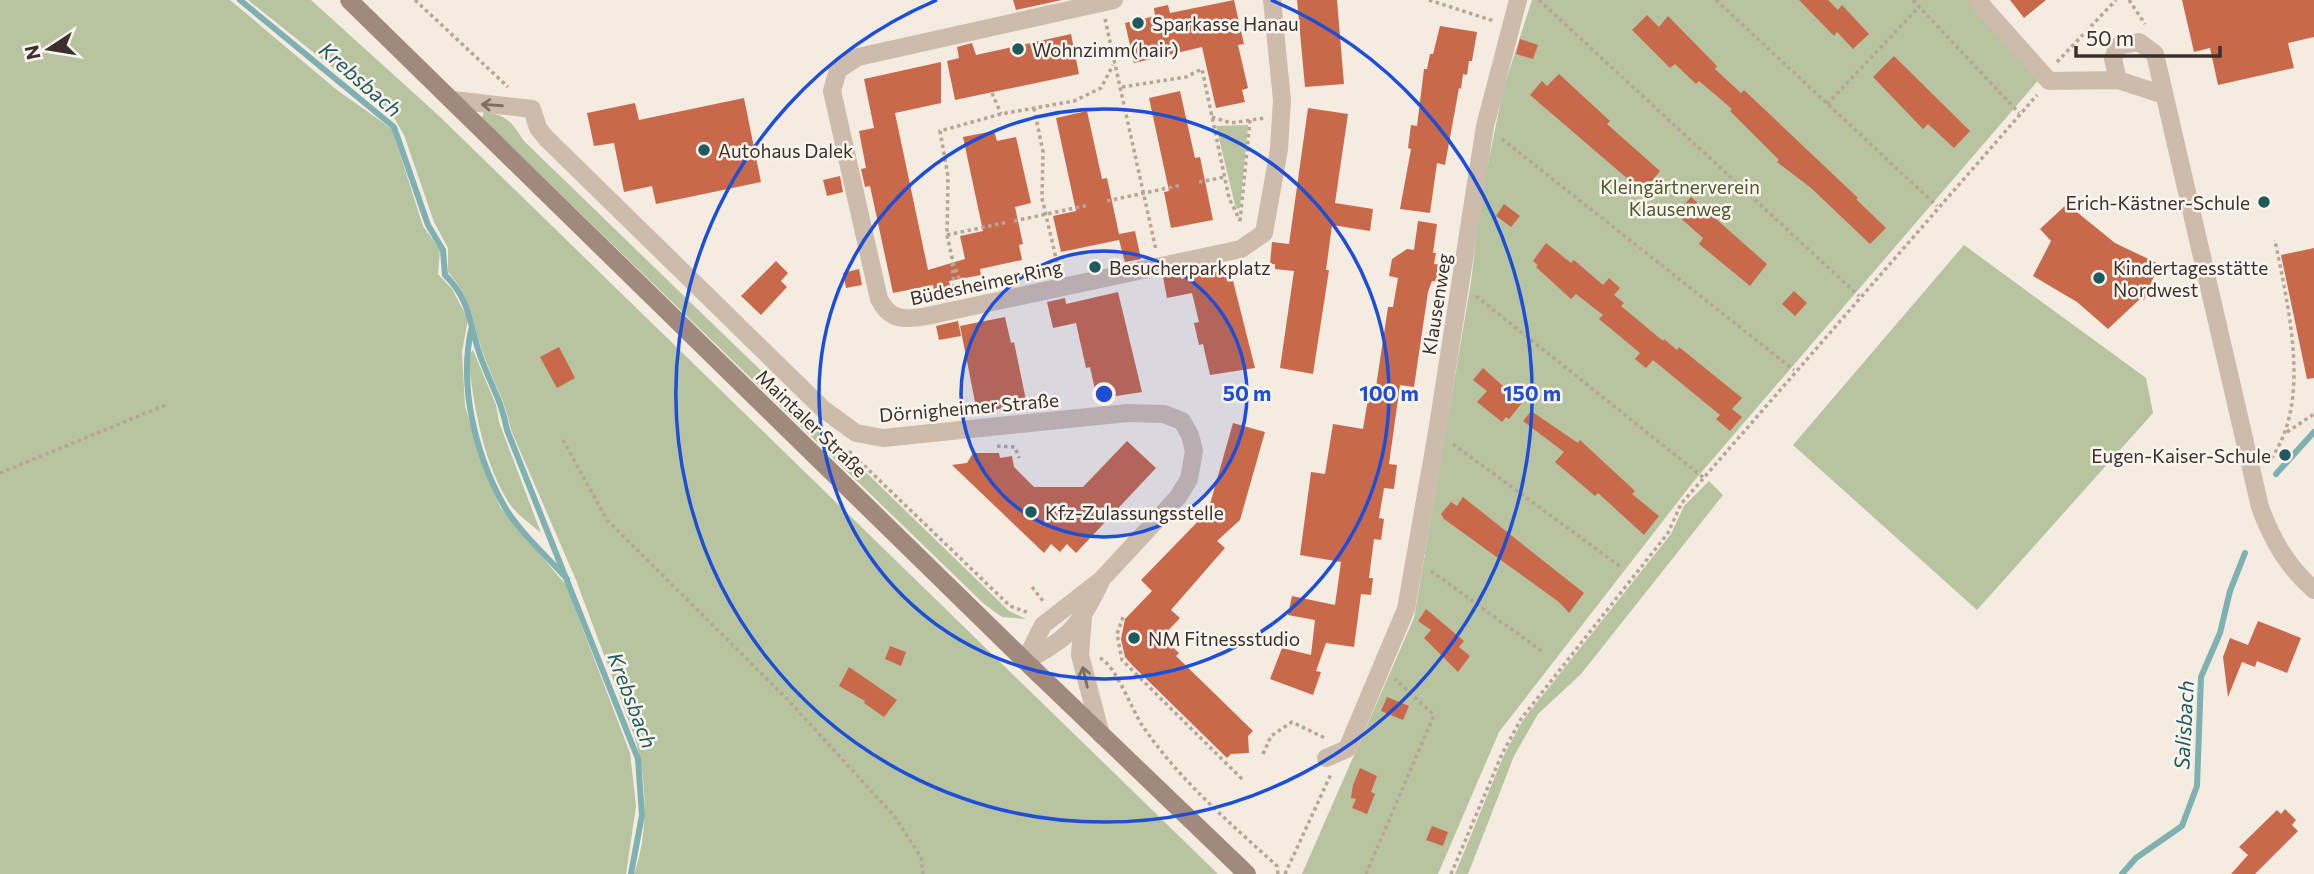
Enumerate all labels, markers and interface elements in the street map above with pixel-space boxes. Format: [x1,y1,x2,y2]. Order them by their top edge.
place label: Sparkasse Hanau [1152,12,1299,35]
north arrow [14,14,84,84]
scale bar [2076,14,2220,58]
marker: Sparkasse Hanau [1130,15,1146,31]
text: 50 m [2086,25,2134,50]
water label: Krebsbach [315,37,407,121]
place label: Wohnzimm(hair) [1032,38,1178,61]
marker: Wohnzimm(hair) [1010,41,1026,57]
text: N [19,43,45,62]
one-way arrow [481,98,504,111]
place label: Autohaus Dalek [718,139,853,162]
marker: Autohaus Dalek [696,142,712,158]
park label: Kleingärtnerverein Klausenweg [1600,175,1760,220]
place label: Erich-Kästner-Schule [2066,191,2250,214]
marker: Erich-Kästner-Schule [2256,194,2272,210]
street label: Klausenweg [1417,252,1455,356]
street label: Büdesheimer Ring [908,255,1064,309]
place label: Besucherparkplatz [1109,256,1271,279]
place label: Kindertagesstätte Nordwest [2113,256,2268,301]
marker: Besucherparkplatz [1087,259,1103,275]
marker: Kindertagesstätte Nordwest [2091,270,2107,286]
street label: Maintaler Straße [752,364,872,482]
text: 50 m [1223,380,1271,405]
text: 100 m [1359,380,1419,405]
text: 150 m [1503,380,1561,405]
centre of rings [1092,382,1116,406]
street label: Dörnigheimer Straße [878,388,1060,426]
place label: Eugen-Kaiser-Schule [2091,444,2271,467]
marker: Eugen-Kaiser-Schule [2277,447,2293,463]
place label: Kfz-Zulassungsstelle [1045,501,1224,524]
marker: Kfz-Zulassungsstelle [1023,504,1039,520]
place label: NM Fitnessstudio [1148,627,1300,650]
marker: NM Fitnessstudio [1126,630,1142,646]
water label: Krebsbach [603,648,663,752]
one-way arrow [1078,666,1091,689]
water label: Salisbach [2168,680,2198,770]

